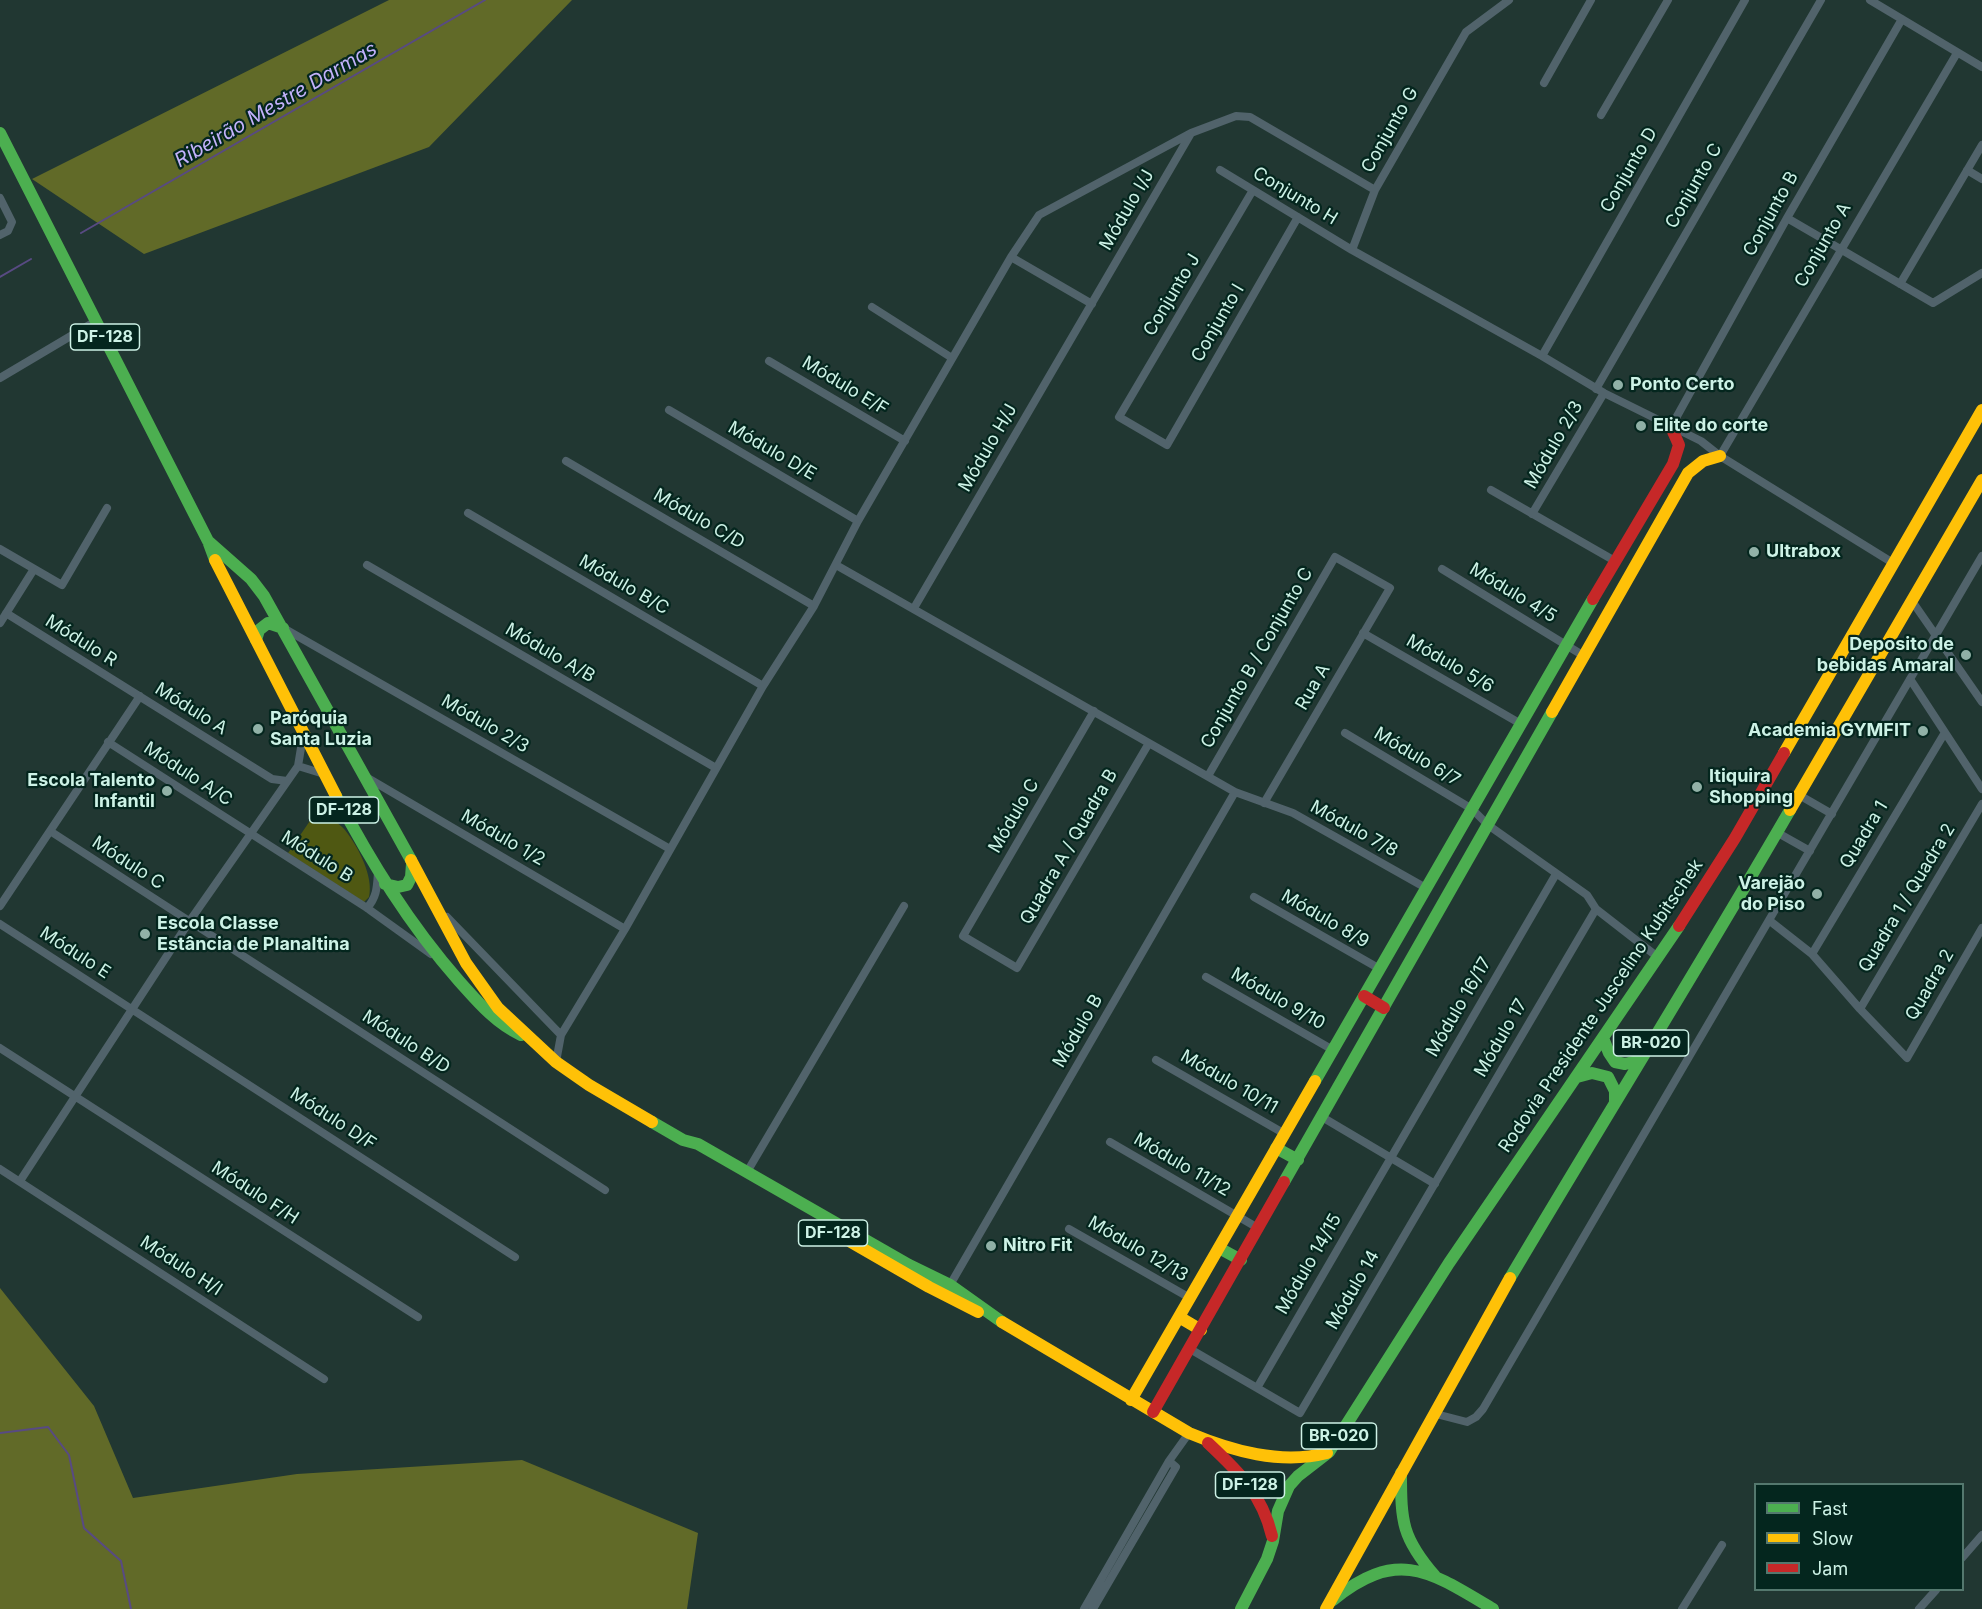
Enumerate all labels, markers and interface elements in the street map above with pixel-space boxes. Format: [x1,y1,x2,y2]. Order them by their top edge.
water label: Ribeirão Mestre Darmas [171,37,381,173]
street label: Conjunto G [1357,83,1423,177]
street label: Conjunto D [1596,124,1662,216]
street label: Conjunto C [1661,139,1727,233]
street label: Conjunto H [1249,162,1341,230]
street label: Módulo I/J [1095,166,1159,254]
street label: Conjunto B [1739,168,1803,260]
street label: Conjunto A [1790,199,1856,291]
street label: Conjunto J [1139,250,1205,340]
street label: Conjunto I [1187,280,1249,366]
road number: DF-128 [70,324,140,350]
street label: Módulo E/F [798,352,892,420]
place label: Ponto Certo [1630,374,1735,396]
marker: Ponto Certo [1611,378,1625,392]
street label: Módulo 2/3 [1520,397,1588,493]
street label: Módulo H/J [954,400,1022,496]
place label: Elite do corte [1653,415,1768,437]
street label: Módulo D/E [724,417,820,485]
marker: Elite do corte [1634,419,1648,433]
street label: Módulo C/D [650,484,748,554]
place label: Ultrabox [1766,541,1841,563]
marker: Ultrabox [1747,545,1761,559]
street label: Módulo B/C [575,551,673,619]
street label: Módulo 4/5 [1465,559,1561,627]
street label: Conjunto B / Conjunto C [1196,564,1318,752]
street label: Módulo R [41,611,121,671]
street label: Módulo A/B [501,619,599,687]
street label: Módulo 5/6 [1402,630,1498,698]
place label: Deposito de bebidas Amaral [1817,634,1954,676]
marker: Deposito de bebidas Amaral [1959,648,1973,662]
street label: Rua A [1291,660,1335,714]
street label: Módulo A [151,678,231,740]
street label: Módulo 2/3 [437,690,533,758]
place label: Paróquia Santa Luzia [270,708,372,750]
place label: Academia GYMFIT [1748,720,1911,742]
marker: Paróquia Santa Luzia [251,722,265,736]
street label: Módulo 6/7 [1370,723,1464,791]
marker: Academia GYMFIT [1916,724,1930,738]
street label: Módulo A/C [140,737,236,811]
street label: Quadra A / Quadra B [1016,765,1122,929]
place label: Itiquira Shopping [1709,766,1793,808]
place label: Escola Talento Infantil [27,770,155,812]
street label: Módulo C [984,775,1044,857]
marker: Itiquira Shopping [1690,780,1704,794]
marker: Escola Talento Infantil [160,784,174,798]
street label: Módulo 7/8 [1306,796,1402,862]
road number: DF-128 [310,797,378,823]
street label: Quadra 1 [1835,797,1893,873]
street label: Módulo 1/2 [457,805,549,871]
street label: Quadra 1 / Quadra 2 [1854,820,1960,976]
street label: Módulo B [277,826,357,888]
street label: Módulo C [88,832,168,894]
street label: Rodovia Presidente Juscelino Kubitschek [1494,855,1708,1157]
place label: Varejão do Piso [1738,873,1805,916]
street label: Módulo 8/9 [1277,885,1373,953]
marker: Varejão do Piso [1810,887,1824,901]
place label: Escola Classe Estância de Planaltina [157,913,350,956]
street label: Módulo E [36,922,114,984]
marker: Escola Classe Estância de Planaltina [138,927,152,941]
street label: Quadra 2 [1901,946,1959,1024]
street label: Módulo 16/17 [1422,953,1496,1061]
street label: Módulo 9/10 [1227,963,1329,1035]
street label: Módulo B [1048,991,1108,1071]
street label: Módulo 17 [1470,995,1532,1081]
street label: Módulo B/D [358,1006,454,1078]
road number: BR-020 [1614,1030,1688,1056]
street label: Módulo 10/11 [1177,1045,1281,1119]
street label: Módulo D/F [286,1083,380,1155]
street label: Módulo 11/12 [1130,1129,1234,1201]
street label: Módulo F/H [207,1157,303,1229]
street label: Módulo 14/15 [1271,1210,1347,1318]
street label: Módulo 12/13 [1084,1212,1192,1286]
road number: DF-128 [798,1220,868,1246]
street label: Módulo H/I [136,1231,226,1301]
place label: Nitro Fit [1003,1235,1072,1257]
marker: Nitro Fit [984,1239,998,1253]
street label: Módulo 14 [1322,1247,1384,1333]
road number: BR-020 [1302,1423,1376,1449]
road number: DF-128 [1216,1472,1284,1498]
legend [1754,1483,1964,1591]
text: Fast [1812,1498,1848,1519]
text: Slow [1812,1528,1853,1549]
text: Jam [1812,1558,1848,1579]

